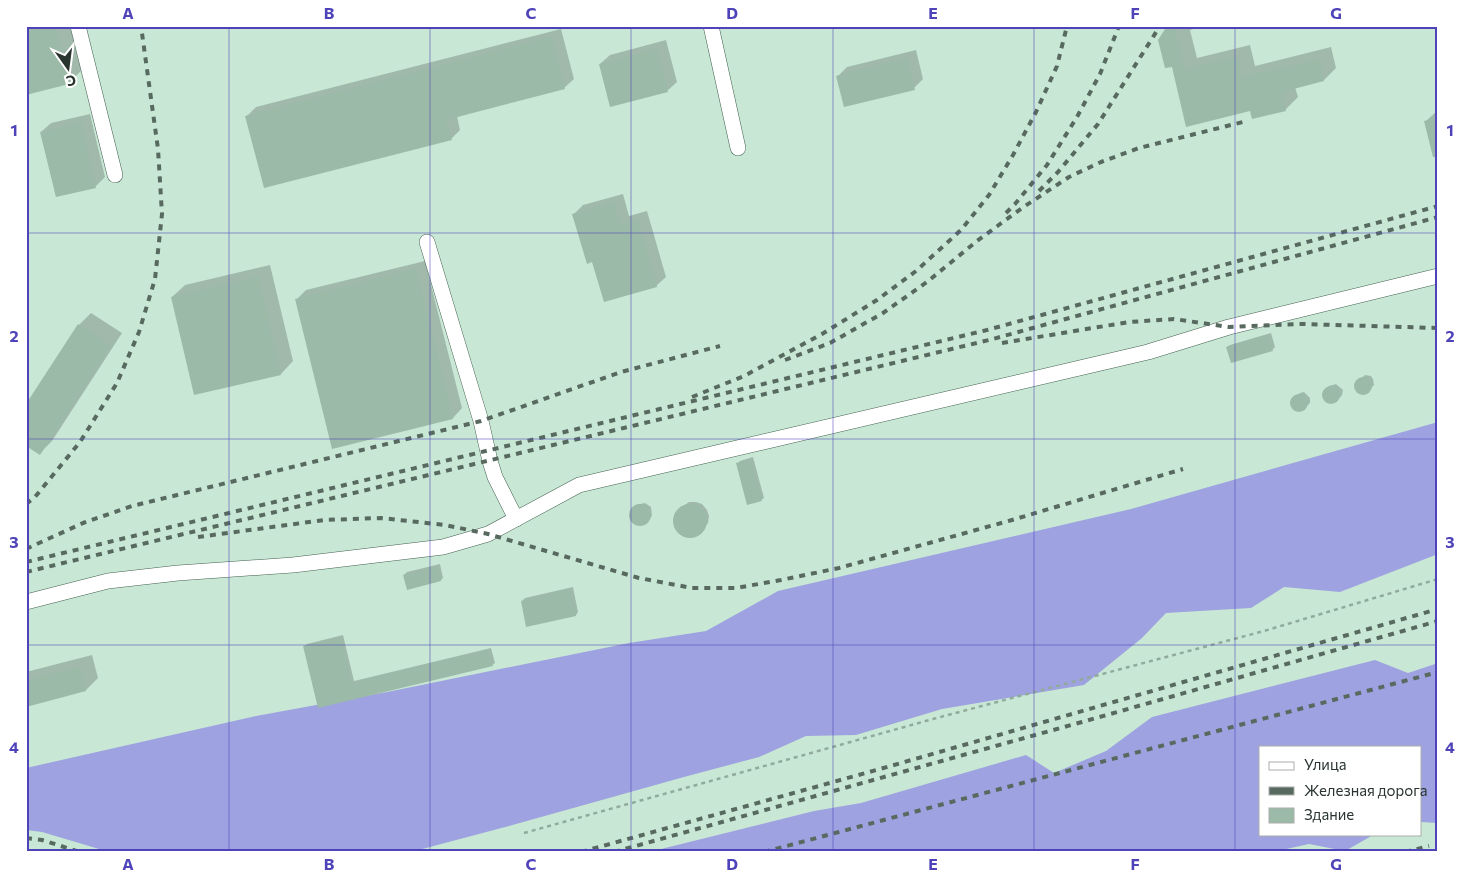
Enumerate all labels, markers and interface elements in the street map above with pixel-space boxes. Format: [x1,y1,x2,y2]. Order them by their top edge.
text: A [122,3,134,22]
text: B [324,3,335,22]
text: C [526,3,537,22]
text: D [726,3,738,22]
text: E [928,3,938,22]
text: F [1130,3,1140,22]
text: G [1330,3,1342,22]
north arrow [42,42,92,92]
text: С [65,72,78,91]
text: 1 [10,120,18,139]
text: 1 [1446,120,1454,139]
text: 2 [9,326,19,345]
text: 2 [1445,326,1455,345]
text: 3 [9,532,19,551]
text: 3 [1445,532,1455,551]
text: 4 [9,737,19,756]
text: 4 [1445,737,1455,756]
legend [1259,746,1422,836]
text: Улица [1304,755,1346,773]
text: Железная дорога [1304,781,1428,799]
text: Здание [1304,805,1354,823]
text: A [122,854,134,873]
text: B [324,854,335,873]
text: C [526,854,537,873]
text: D [726,854,738,873]
text: E [928,854,938,873]
text: F [1130,854,1140,873]
text: G [1330,854,1342,873]

